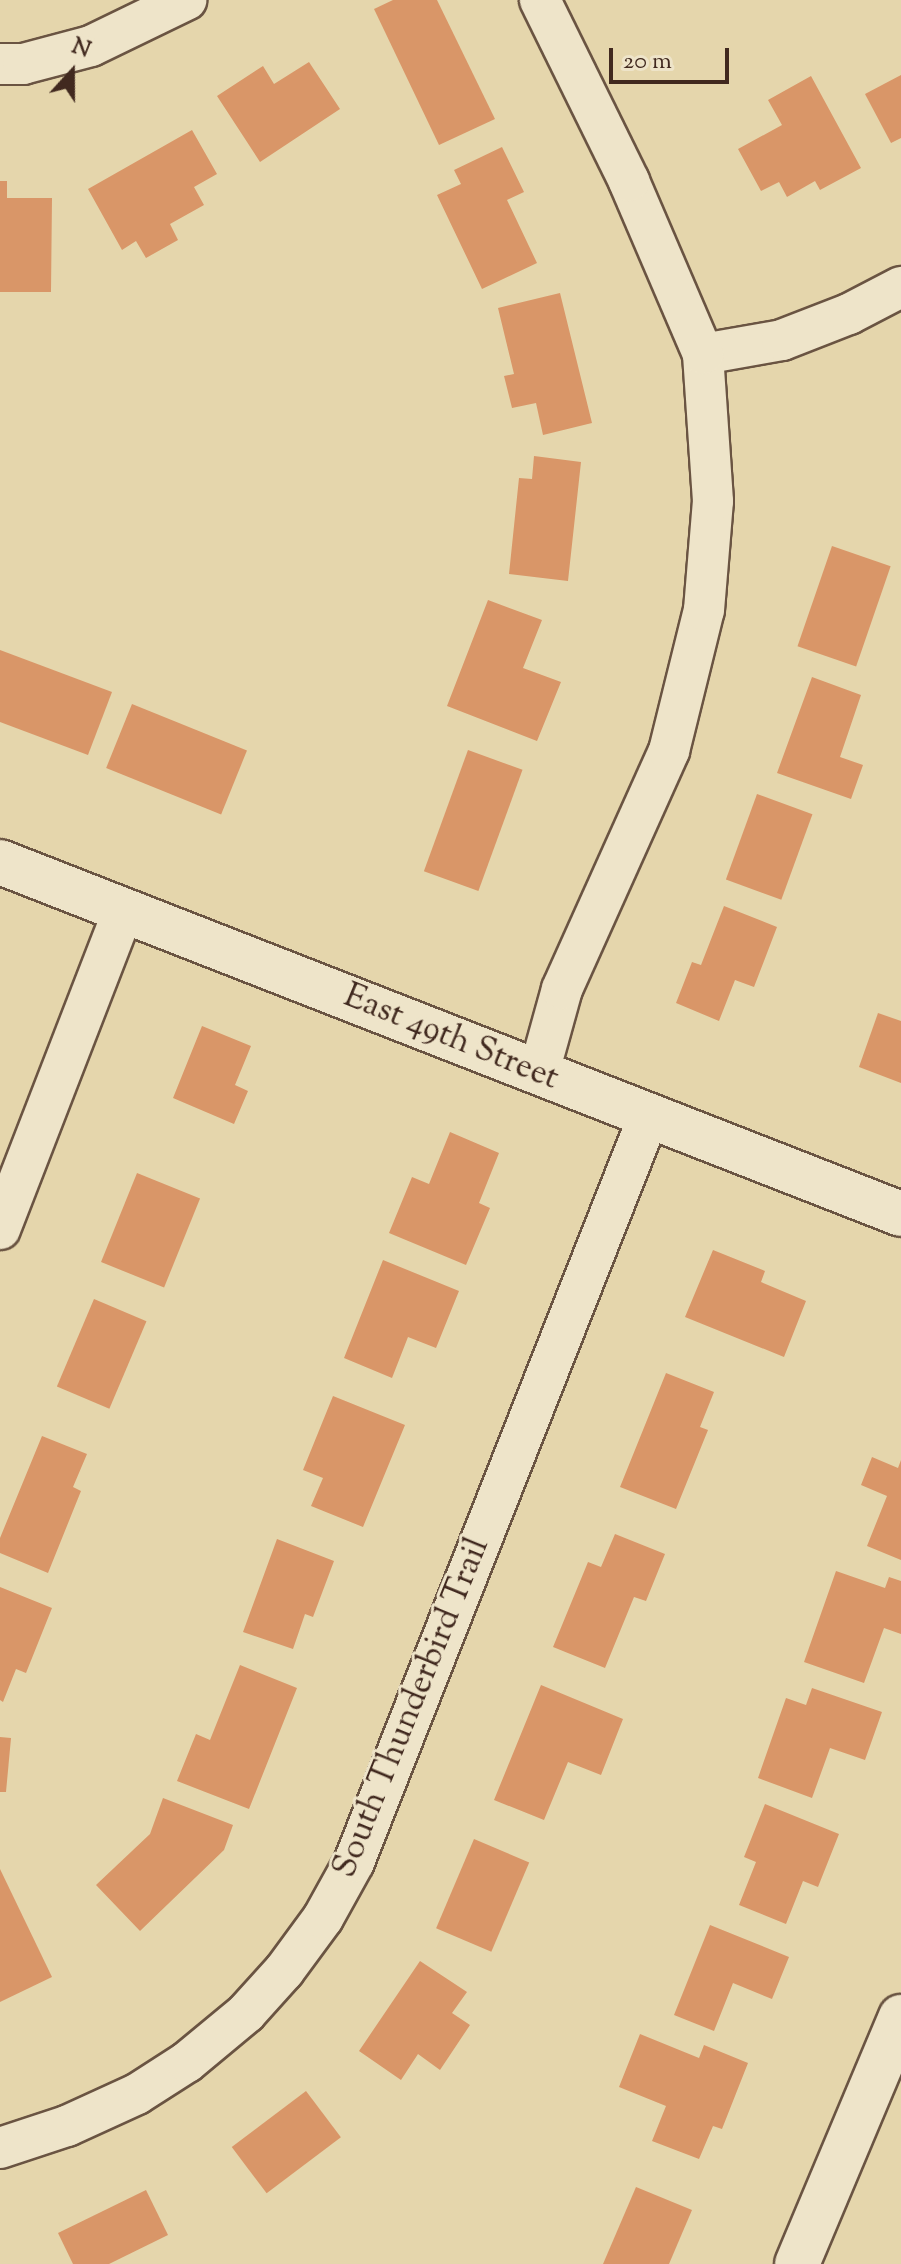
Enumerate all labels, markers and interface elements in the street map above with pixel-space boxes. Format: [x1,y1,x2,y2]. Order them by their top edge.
north arrow [32,32,112,112]
text: N [67,32,95,68]
scale bar [613,32,733,82]
text: 20 m [623,45,672,79]
street label: East 49th Street [338,976,564,1100]
street label: South Thunderbird Trail [325,1532,499,1884]

